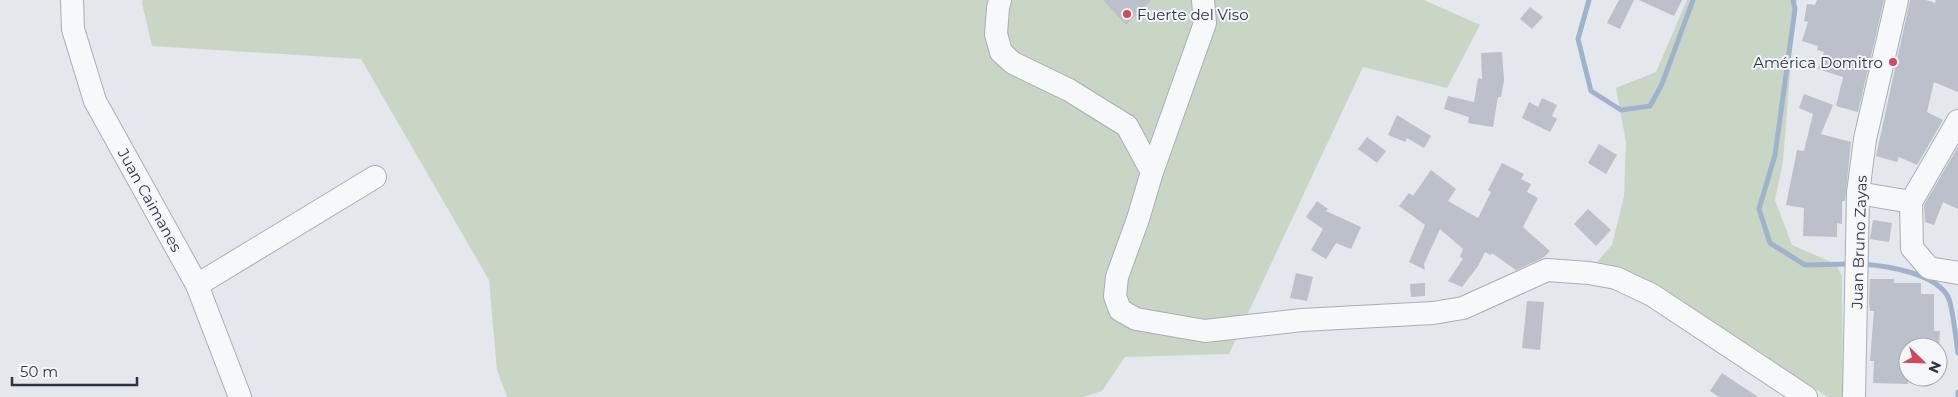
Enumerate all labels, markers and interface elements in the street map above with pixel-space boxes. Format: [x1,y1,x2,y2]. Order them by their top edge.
place label: Fuerte del Viso [1137,5,1249,24]
marker: Fuerte del Viso [1121,8,1133,20]
place label: América Domitro [1753,53,1883,72]
marker: América Domitro [1887,56,1899,68]
street label: Juan Caimanes [113,144,186,255]
street label: Juan Bruno Zayas [1847,175,1871,310]
north arrow [1898,337,1948,387]
scale bar [12,354,138,386]
text: N [1924,358,1945,376]
text: 50 m [20,362,58,381]

